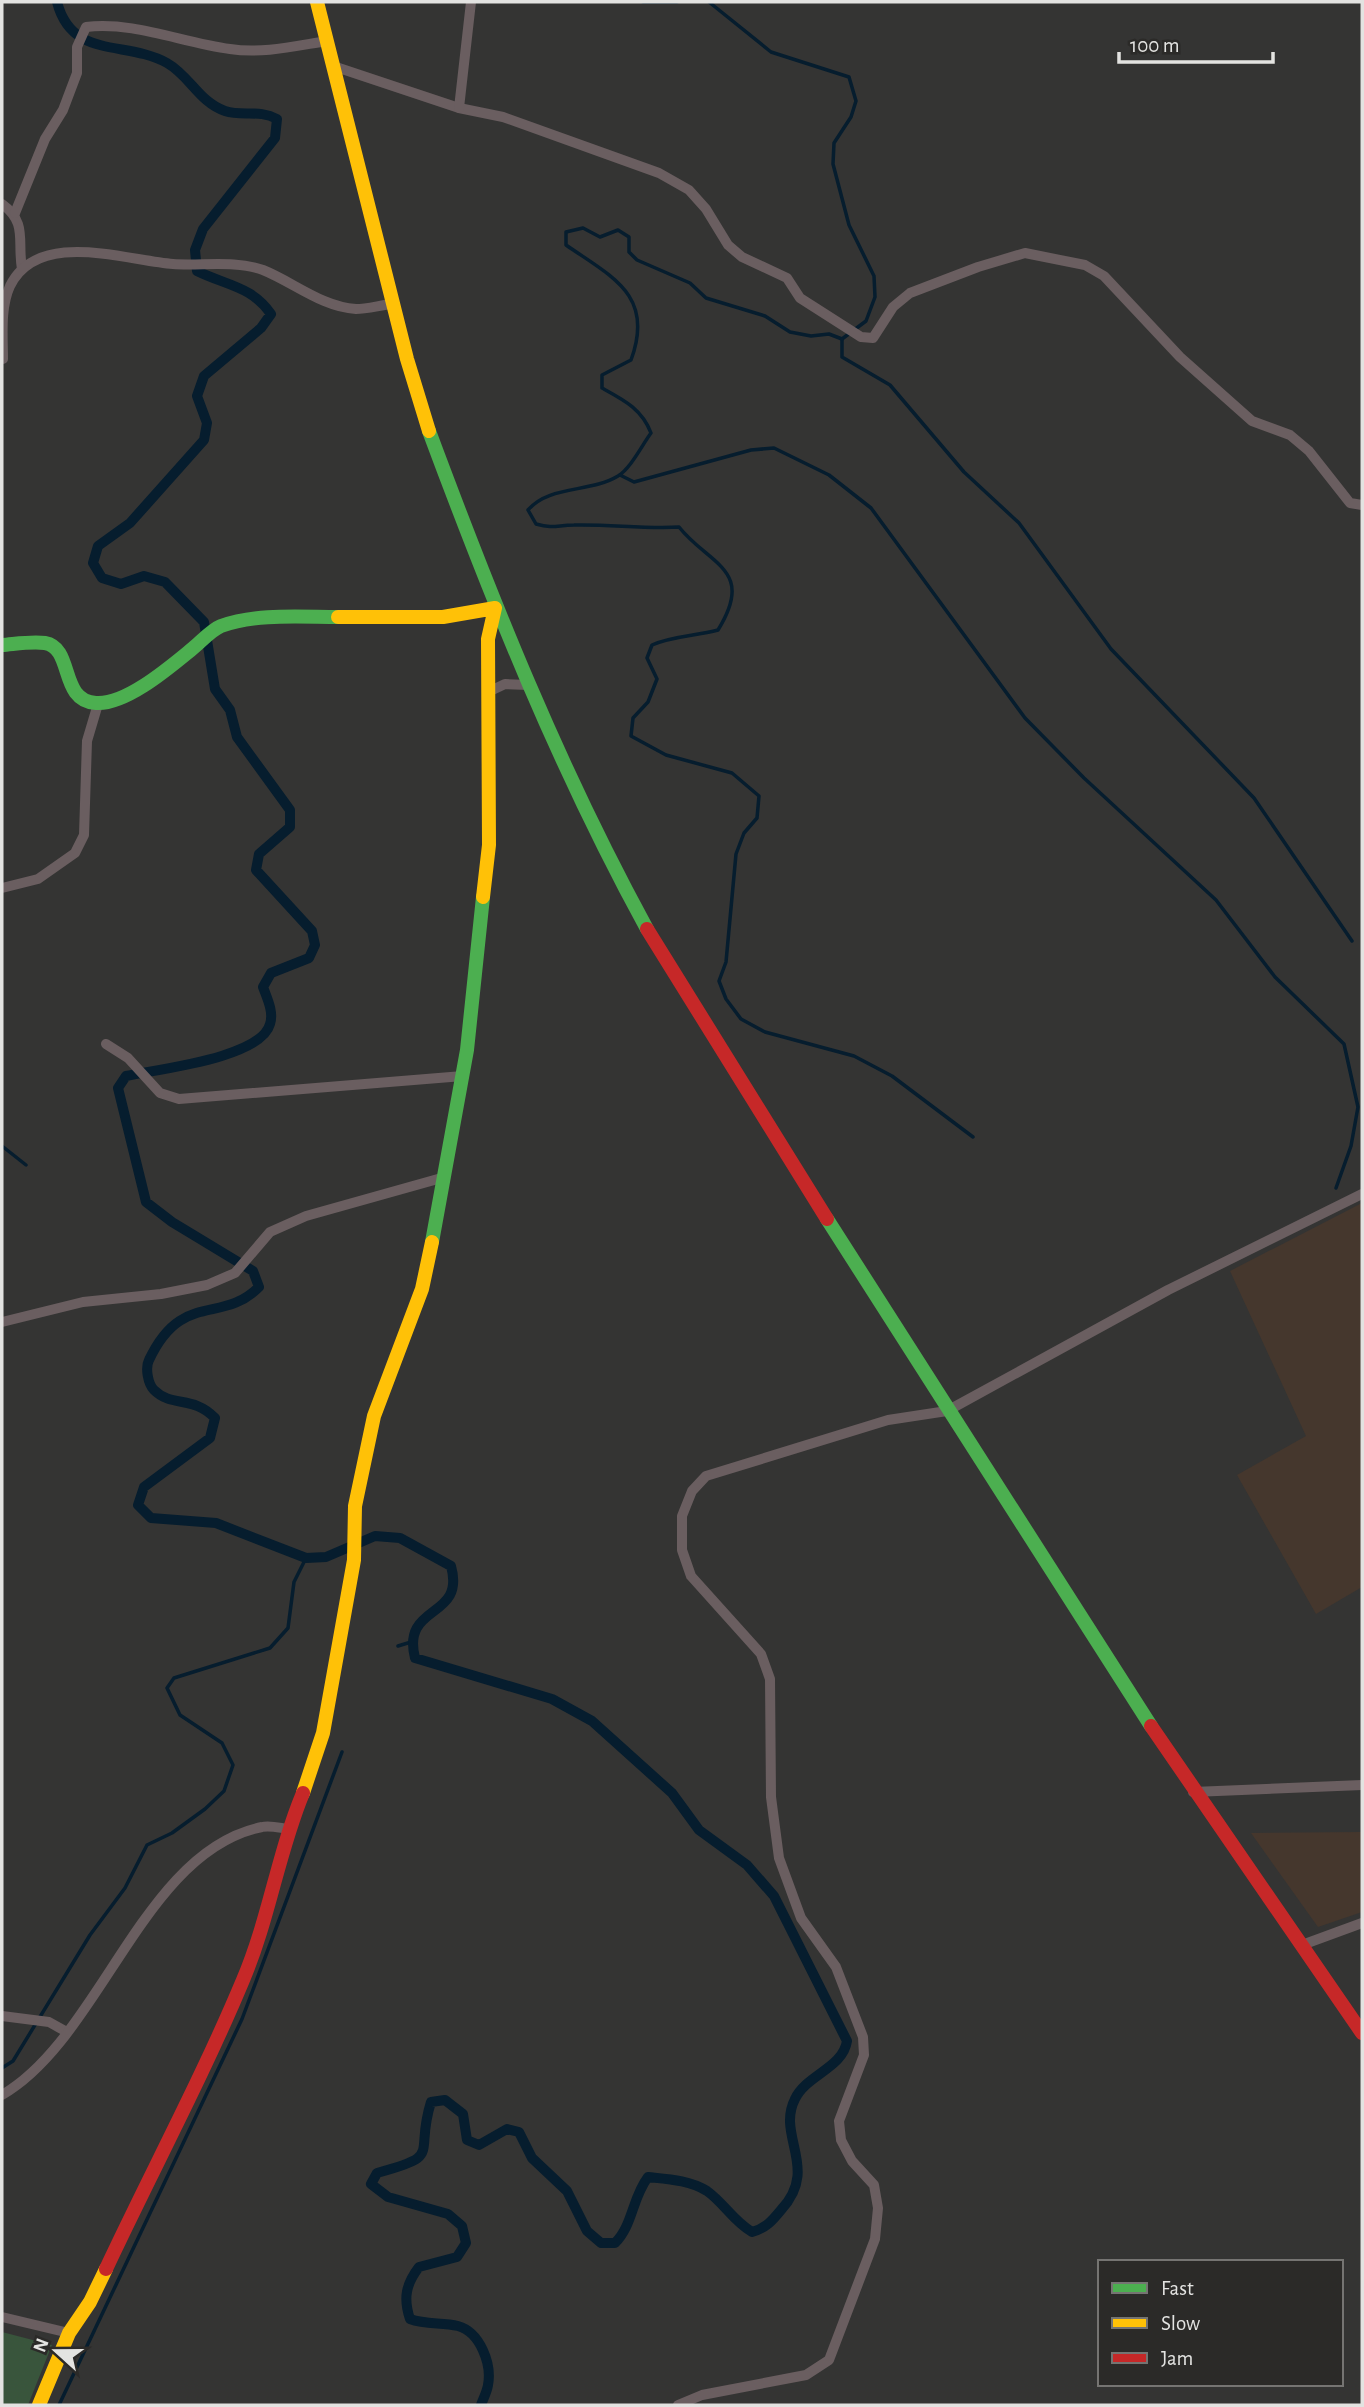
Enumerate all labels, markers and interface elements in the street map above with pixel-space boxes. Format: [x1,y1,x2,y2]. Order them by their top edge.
scale bar [1119,21,1273,65]
text: 100 m [1130,35,1180,56]
legend [1098,2260,1343,2386]
text: Fast [1161,2278,1194,2299]
text: Slow [1161,2313,1200,2334]
north arrow [21,2316,91,2386]
text: N [30,2336,53,2355]
text: Jam [1161,2348,1193,2369]

